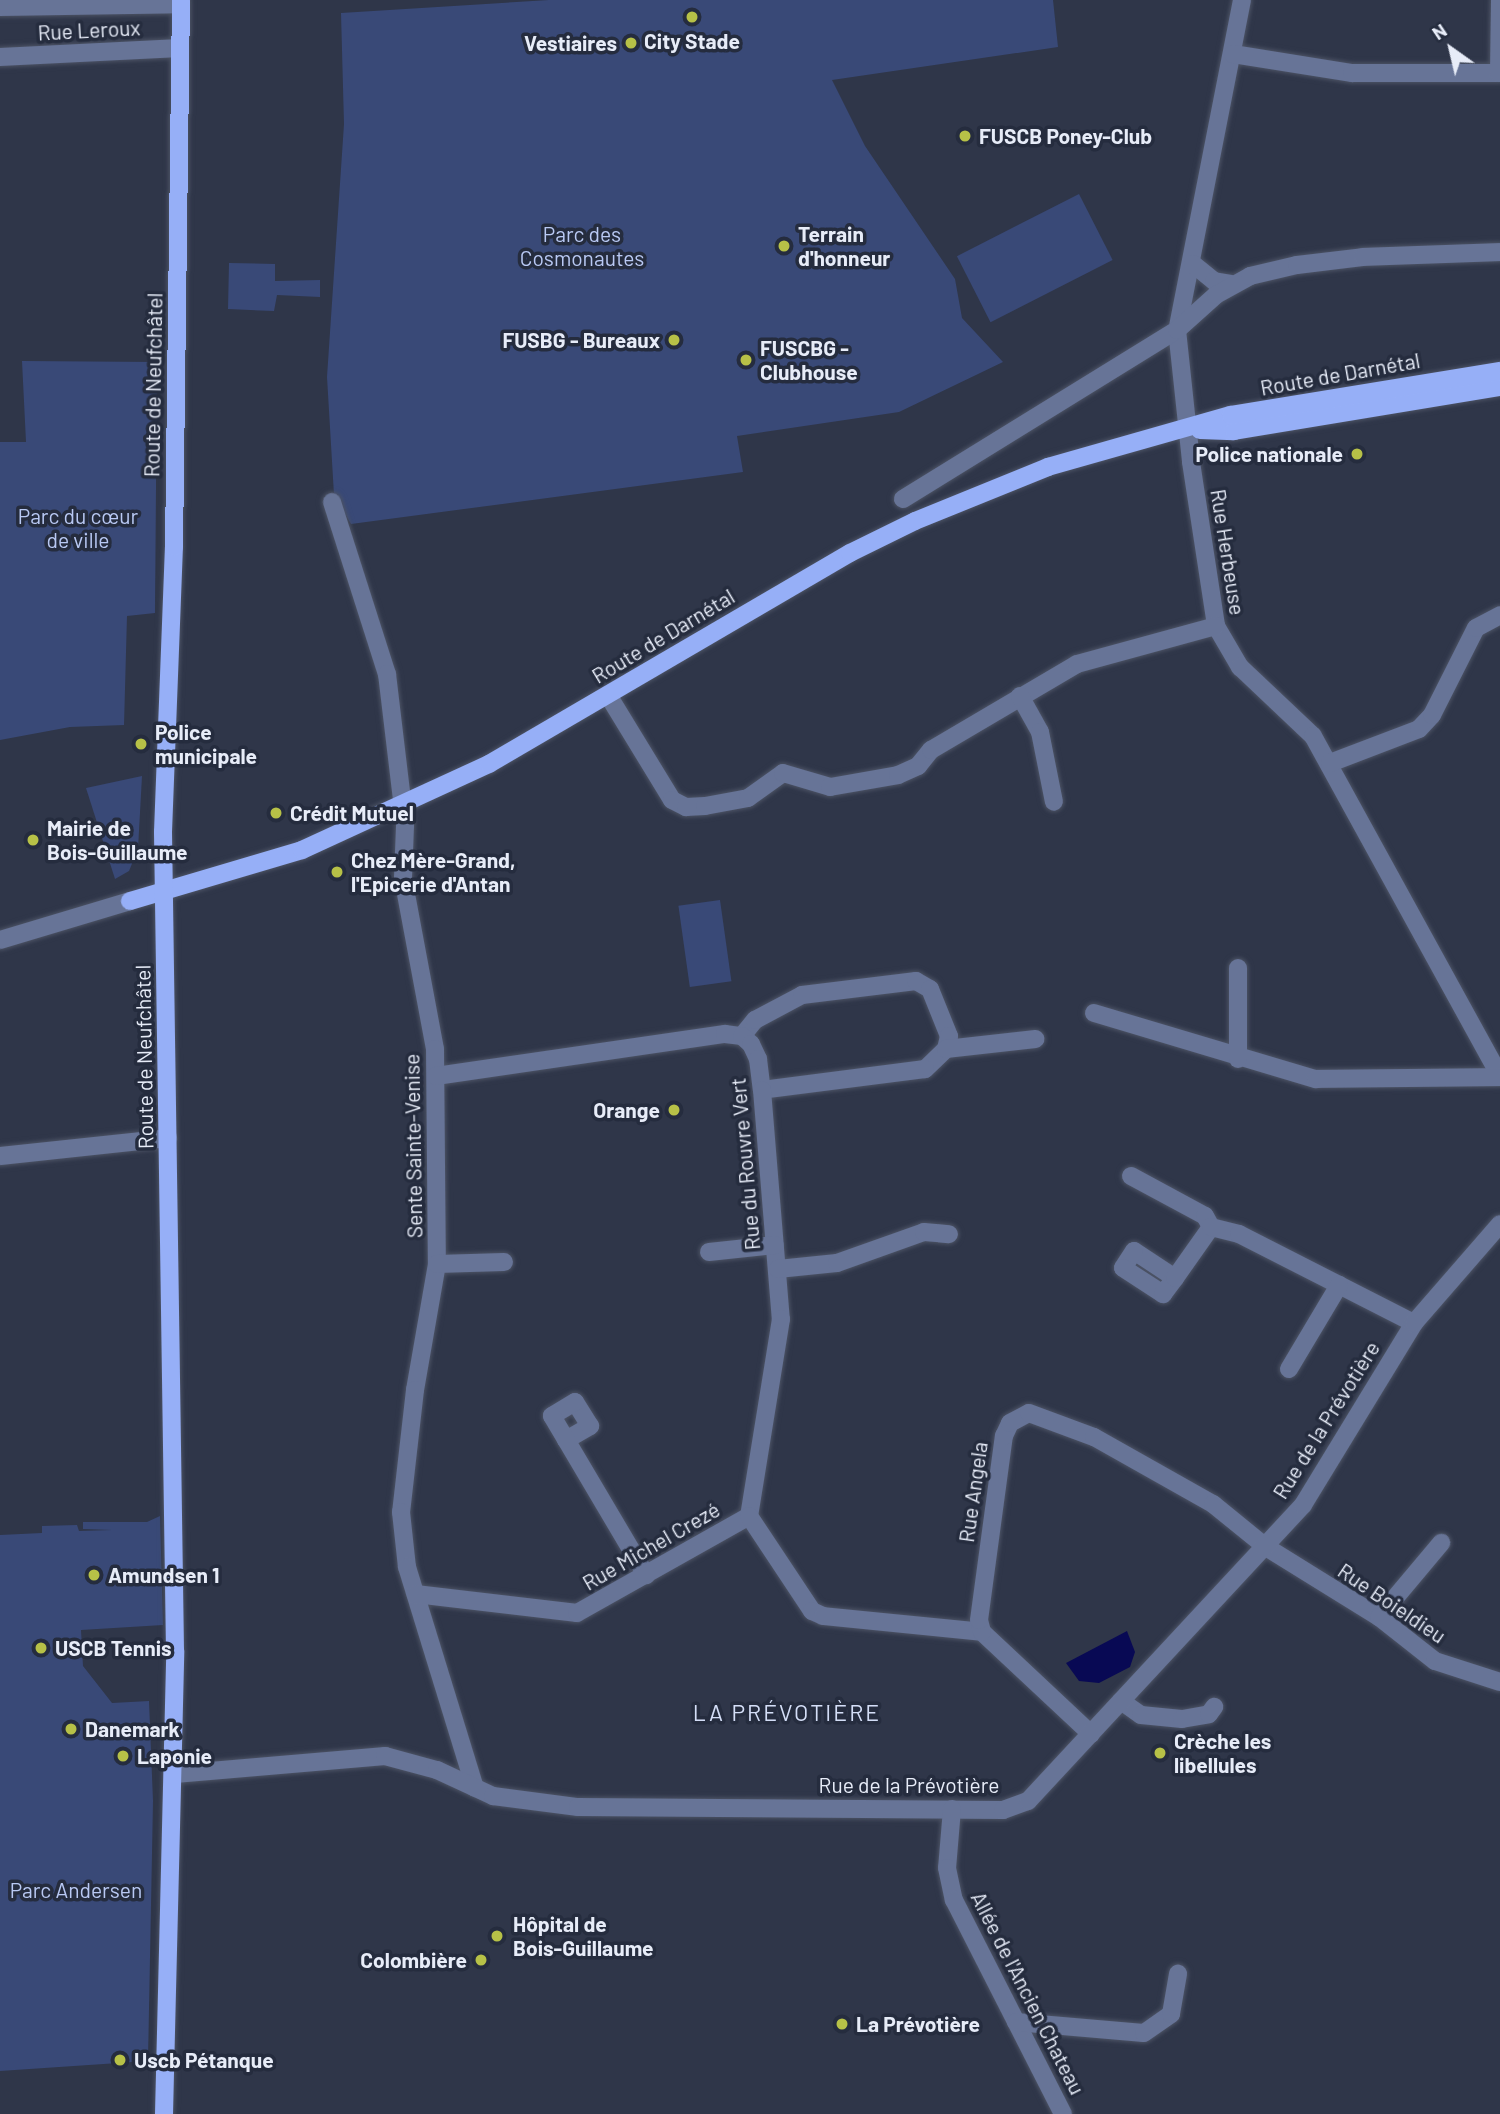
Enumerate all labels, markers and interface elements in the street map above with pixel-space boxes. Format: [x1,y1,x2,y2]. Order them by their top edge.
marker: City Stade [684,9,700,25]
north arrow [1416,14,1486,84]
street label: Rue Leroux [37,15,141,45]
text: N [1427,18,1451,44]
place label: City Stade [644,28,740,54]
place label: Vestiaires [524,30,617,56]
marker: Vestiaires [623,35,639,51]
place label: FUSCB Poney-Club [979,123,1152,149]
marker: FUSCB Poney-Club [957,128,973,144]
park label: Parc des Cosmonautes [520,221,644,271]
place label: Terrain d'honneur [798,221,890,271]
marker: Terrain d'honneur [776,238,792,254]
street label: Route de Neufchâtel [139,293,167,477]
place label: FUSBG - Bureaux [502,327,660,353]
marker: FUSBG - Bureaux [666,332,682,348]
place label: FUSCBG - Clubhouse [760,335,858,385]
street label: Route de Darnétal [1258,348,1422,400]
marker: FUSCBG - Clubhouse [738,352,754,368]
place label: Police nationale [1196,441,1343,467]
marker: Police nationale [1349,446,1365,462]
street label: Rue Herbeuse [1206,487,1250,617]
park label: Parc du cœur de ville [18,503,138,553]
street label: Route de Darnétal [587,584,739,688]
place label: Police municipale [155,719,257,769]
marker: Police municipale [133,736,149,752]
place label: Crédit Mutuel [290,800,414,826]
marker: Crédit Mutuel [268,805,284,821]
place label: Mairie de Bois-Guillaume [47,815,188,865]
marker: Mairie de Bois-Guillaume [25,832,41,848]
place label: Chez Mère-Grand, l'Epicerie d'Antan [351,847,516,897]
marker: Chez Mère-Grand, l'Epicerie d'Antan [329,864,345,880]
street label: Route de Neufchâtel [130,965,158,1149]
street label: Sente Sainte-Venise [399,1054,427,1238]
street label: Rue du Rouvre Vert [725,1077,765,1251]
place label: Orange [593,1097,660,1123]
marker: Orange [666,1102,682,1118]
street label: Rue de la Prévotière [1267,1337,1385,1503]
street label: Rue Angela [953,1440,993,1544]
street label: Rue Michel Crezé [578,1497,724,1595]
street label: Rue Boieldieu [1333,1558,1451,1648]
place label: Amundsen 1 [108,1562,220,1588]
marker: Amundsen 1 [86,1567,102,1583]
place label: USCB Tennis [55,1635,172,1661]
marker: USCB Tennis [33,1640,49,1656]
district label: LA PRÉVOTIÈRE [694,1698,880,1726]
place label: Danemark [85,1716,180,1742]
marker: Danemark [63,1721,79,1737]
place label: Crèche les libellules [1174,1728,1271,1778]
place label: Laponie [137,1743,212,1769]
marker: Crèche les libellules [1152,1745,1168,1761]
marker: Laponie [115,1748,131,1764]
street label: Rue de la Prévotière [819,1772,999,1798]
park label: Parc Andersen [10,1877,142,1903]
street label: Allée de l'Ancien Chateau [966,1887,1090,2099]
place label: Hôpital de Bois-Guillaume [513,1911,654,1961]
marker: Hôpital de Bois-Guillaume [487,1926,507,1946]
place label: Colombière [360,1947,467,1973]
marker: Colombière [473,1952,489,1968]
place label: La Prévotière [856,2011,980,2037]
marker: La Prévotière [834,2016,850,2032]
place label: Uscb Pétanque [134,2047,274,2073]
marker: Uscb Pétanque [112,2052,128,2068]

